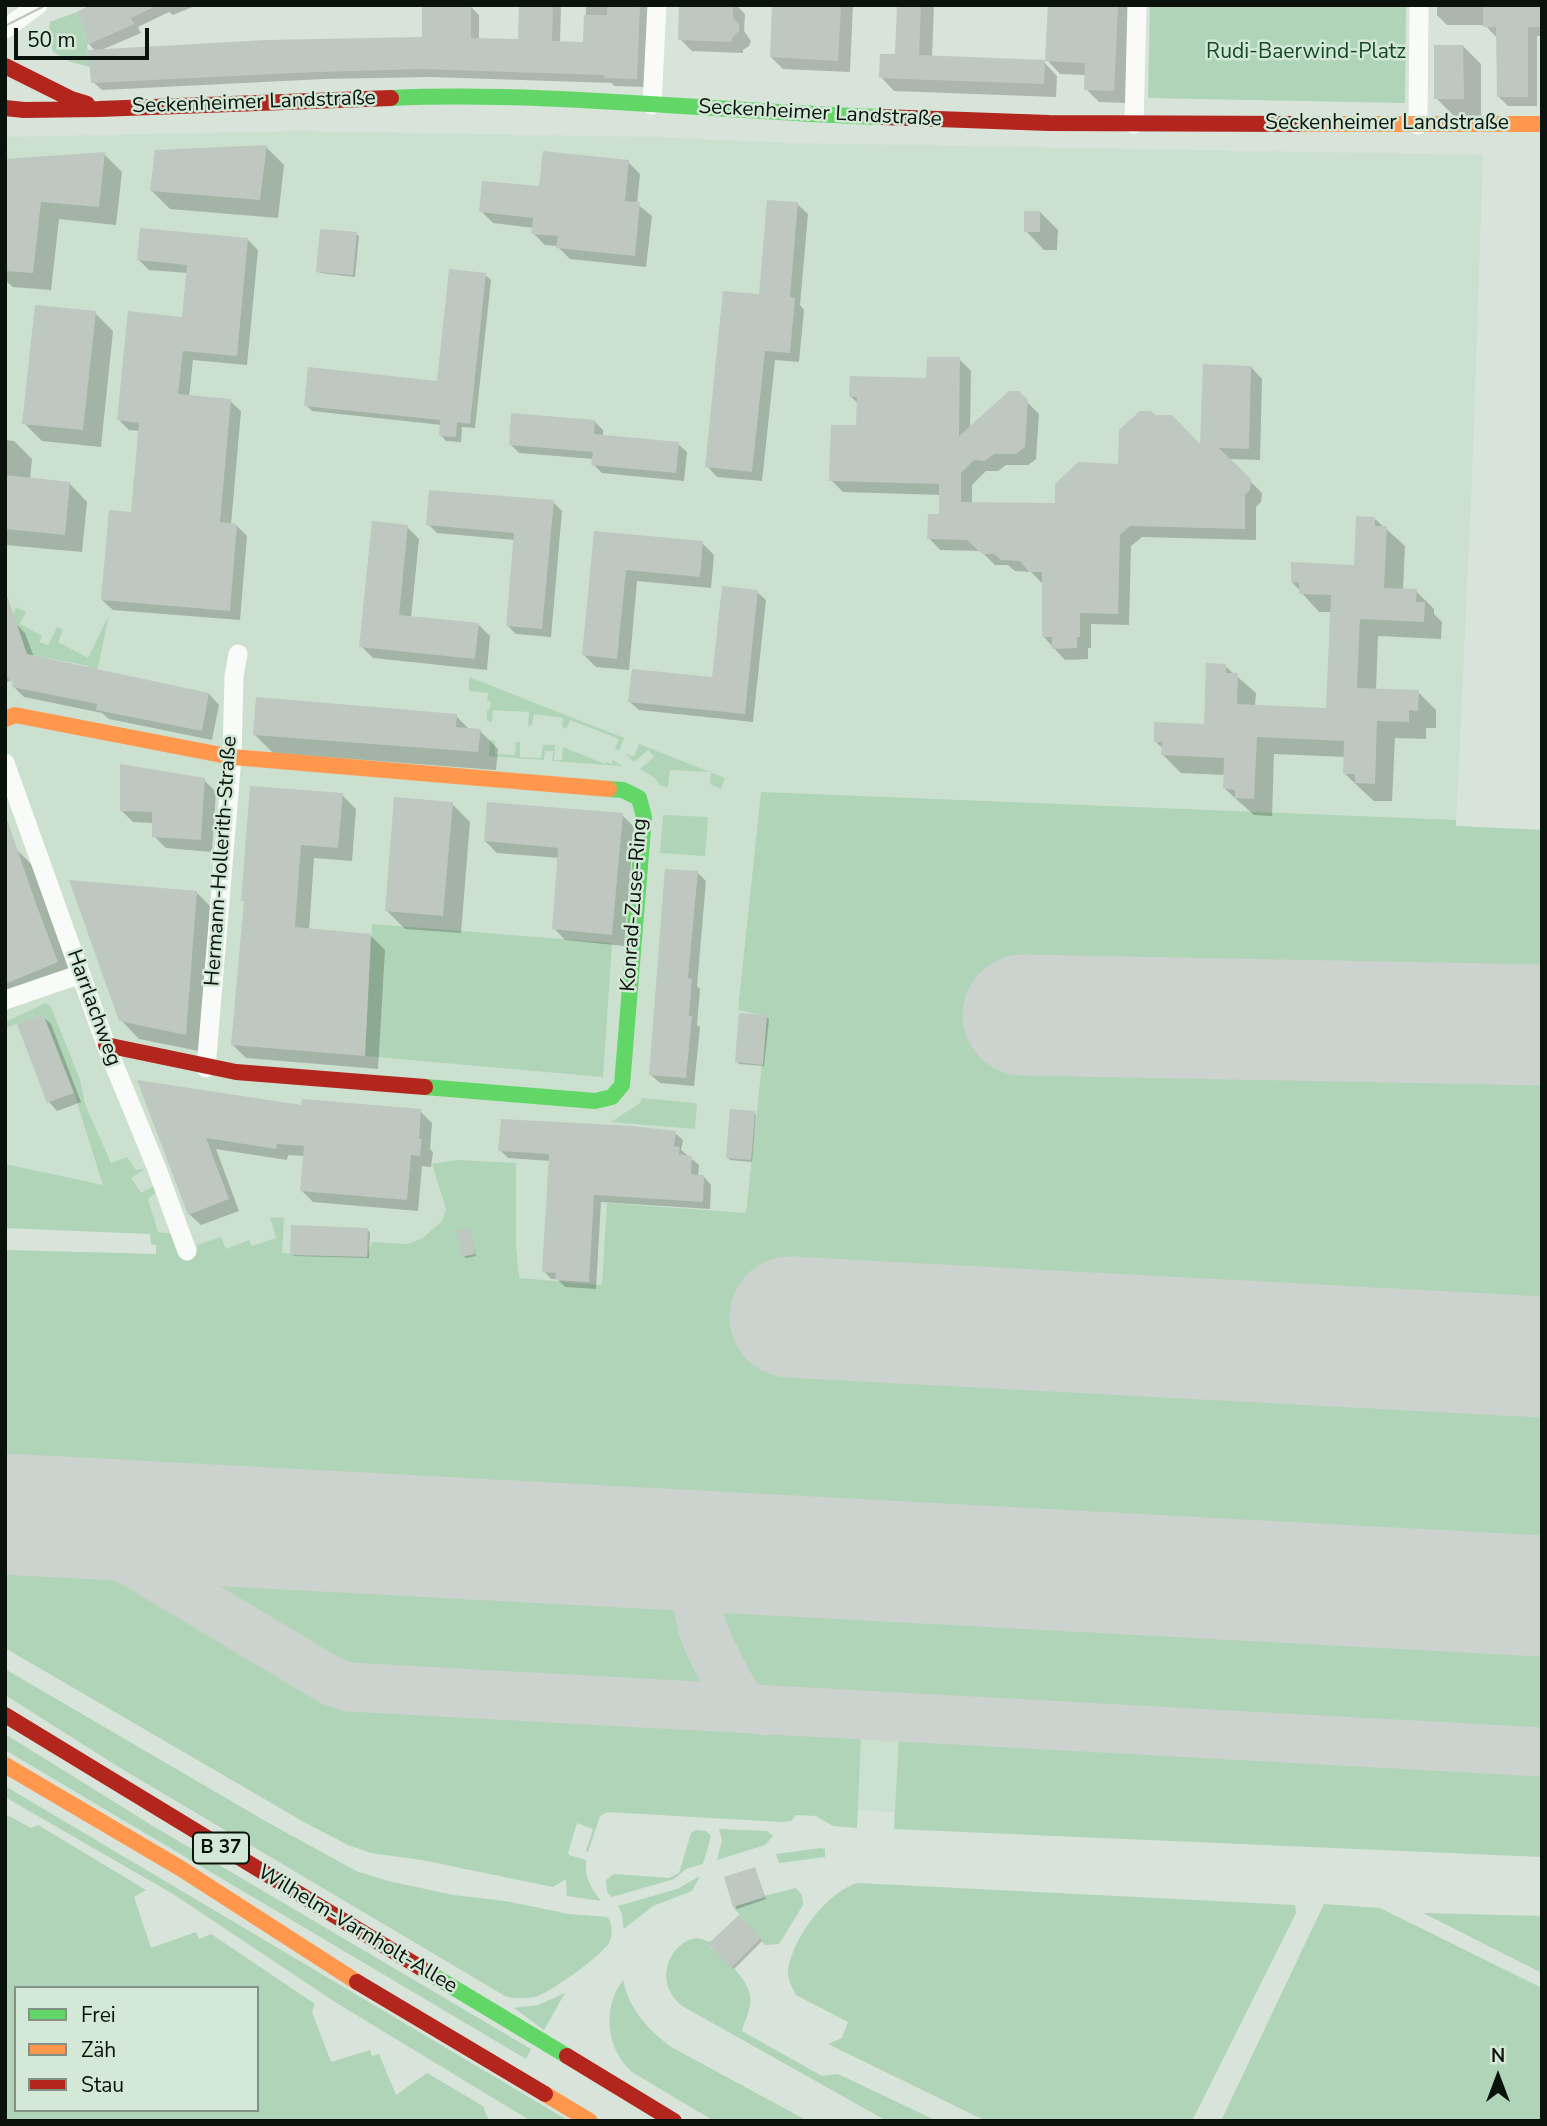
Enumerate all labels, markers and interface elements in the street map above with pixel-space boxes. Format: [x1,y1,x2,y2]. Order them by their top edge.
scale bar [18,14,152,58]
text: 50 m [27,26,76,54]
park label: Rudi-Baerwind-Platz [1206,40,1406,66]
street label: Seckenheimer Landstraße [132,86,376,120]
street label: Seckenheimer Landstraße [698,95,942,133]
street label: Seckenheimer Landstraße [1265,111,1509,137]
street label: Hermann-Hollerith-Straße [201,735,243,987]
street label: Konrad-Zuse-Ring [616,817,654,993]
street label: Harrlachweg [60,946,126,1070]
road number: B 37 [193,1832,249,1864]
street label: Wilhelm-Varnholt-Allee [253,1860,461,2000]
legend [14,1986,259,2112]
text: Frei [81,2001,116,2029]
text: Zäh [81,2036,116,2064]
north arrow [1463,2042,1533,2112]
text: N [1491,2043,1505,2069]
text: Stau [81,2071,124,2099]

